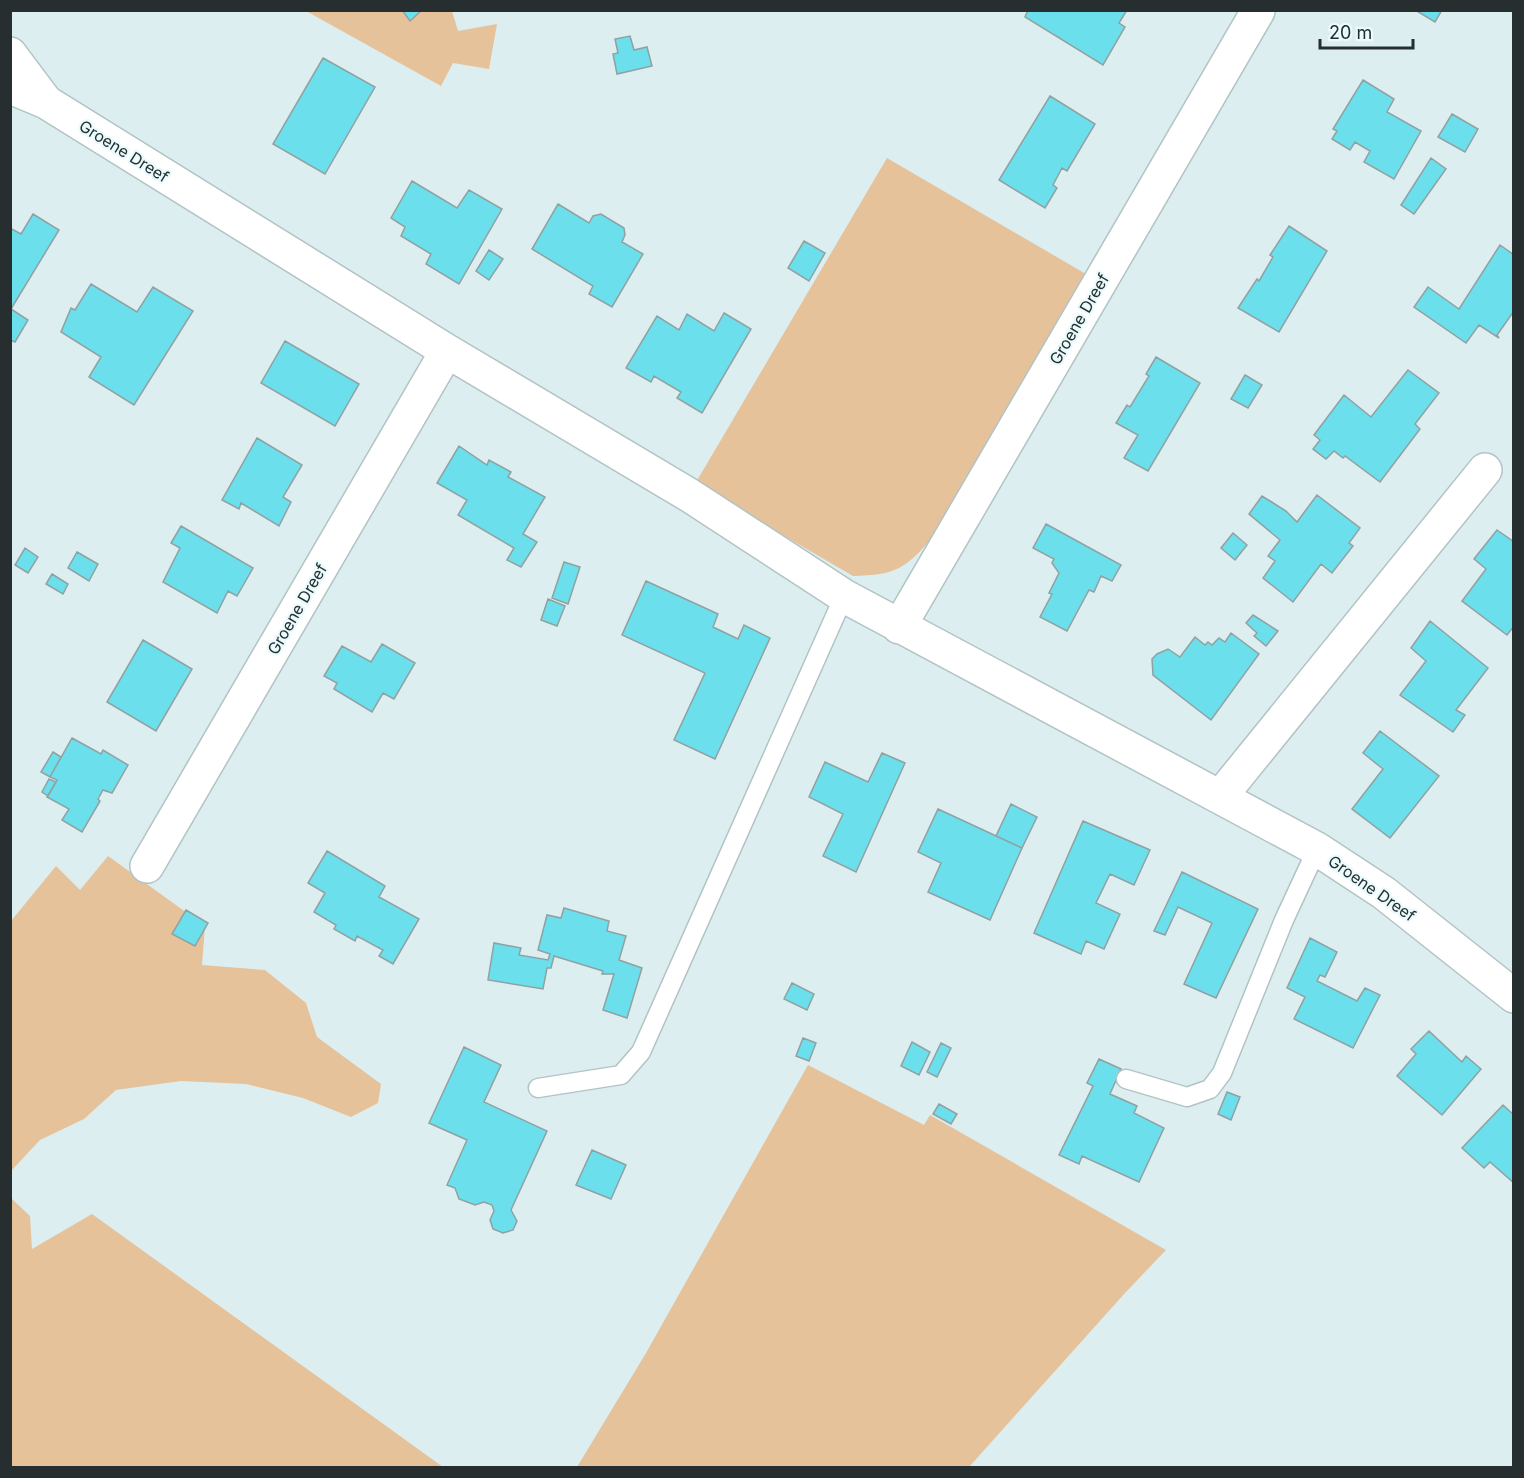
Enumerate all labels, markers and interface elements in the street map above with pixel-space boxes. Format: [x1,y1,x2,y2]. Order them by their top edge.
scale bar [1320,12,1413,50]
text: 20 m [1329,22,1372,43]
street label: Groene Dreef [76,116,173,186]
street label: Groene Dreef [1045,270,1113,368]
street label: Groene Dreef [263,560,331,658]
street label: Groene Dreef [1325,851,1419,925]

